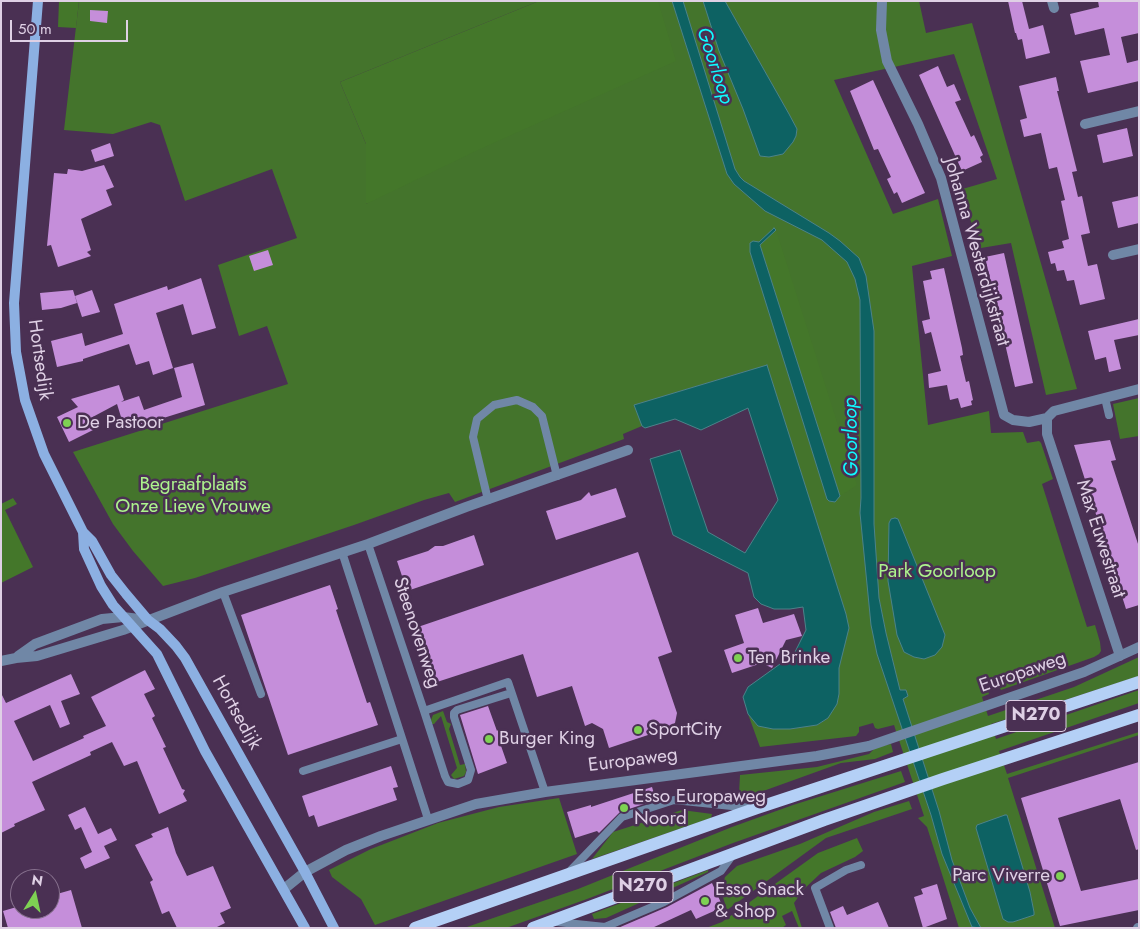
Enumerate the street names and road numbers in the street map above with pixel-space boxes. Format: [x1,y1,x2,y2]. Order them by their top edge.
street label: Johanna Westerdijkstraat [938,155,1014,349]
street label: Hortsedijk [22,318,56,402]
street label: Max Euwestraat [1070,477,1130,601]
street label: Steenovenweg [387,575,445,691]
street label: Europaweg [977,648,1069,698]
street label: Hortsedijk [206,672,266,754]
road number: N270 [1006,700,1066,731]
street label: Europaweg [587,744,679,778]
road number: N270 [613,872,673,902]

